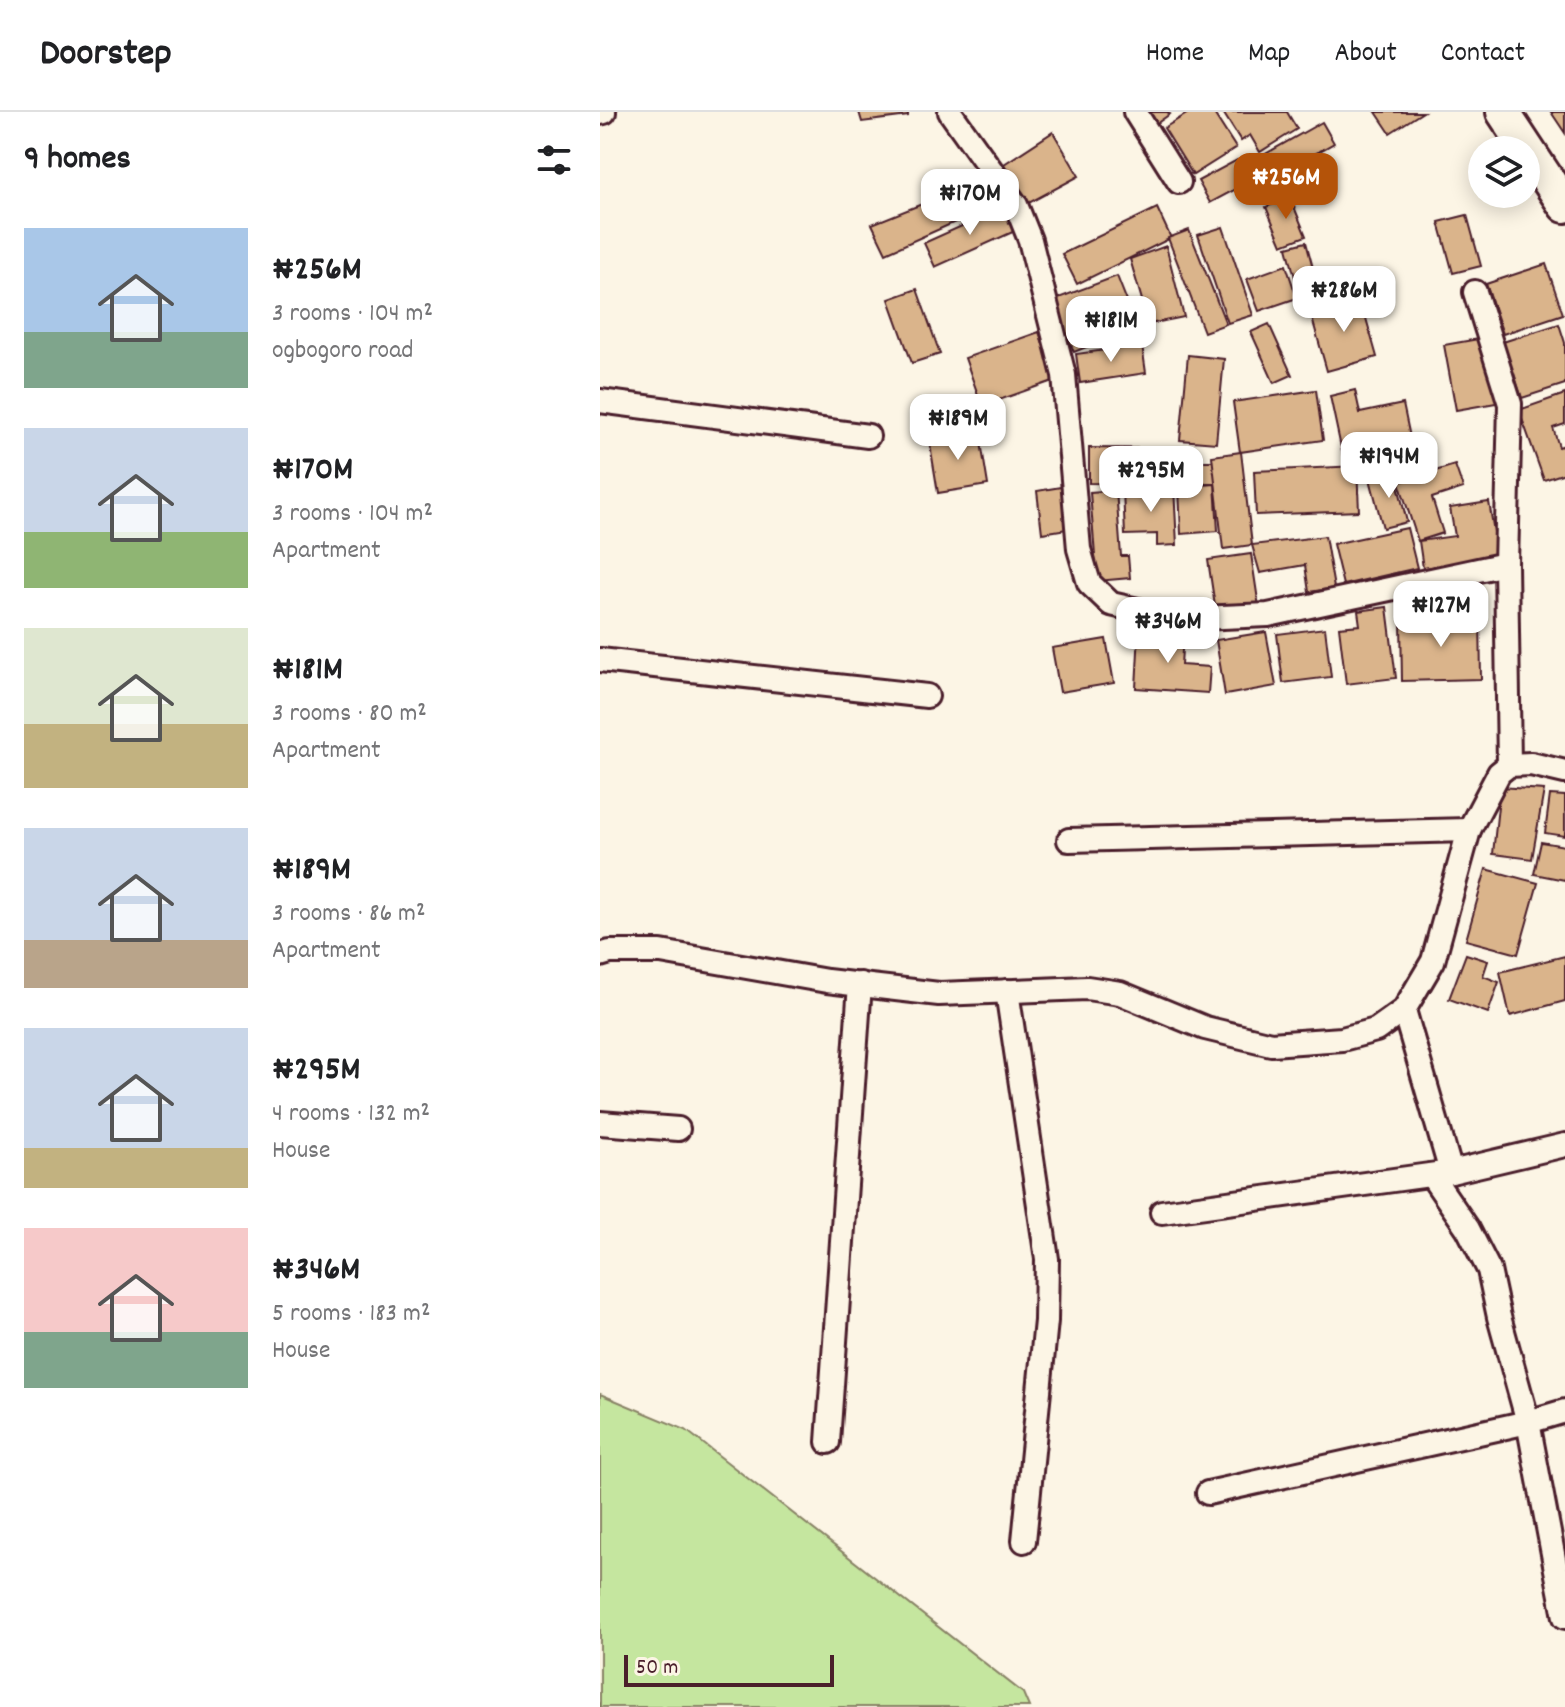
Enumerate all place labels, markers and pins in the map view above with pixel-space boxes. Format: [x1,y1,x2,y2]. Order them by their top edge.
pin: ₦256M [1230,153,1342,221]
pin: ₦170M [914,169,1026,237]
pin: ₦286M [1288,266,1400,334]
pin: ₦181M [1055,296,1167,364]
pin: ₦189M [902,394,1014,462]
pin: ₦194M [1333,432,1445,500]
pin: ₦295M [1095,446,1207,514]
pin: ₦127M [1385,581,1497,649]
pin: ₦346M [1112,597,1224,665]

